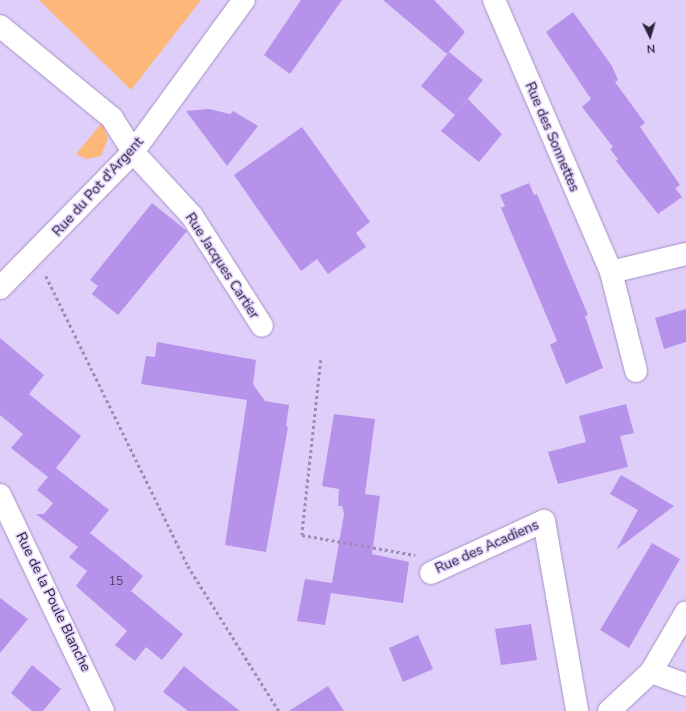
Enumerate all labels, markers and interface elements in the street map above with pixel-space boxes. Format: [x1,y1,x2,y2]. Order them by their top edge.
north arrow [630,16,670,56]
text: N [646,41,656,56]
street label: Rue des Sonnettes [521,80,583,194]
street label: Rue du Pot d'Argent [49,134,147,240]
street label: Rue Jacques Cartier [181,210,263,322]
street label: Rue des Acadiens [433,517,541,577]
street label: Rue de la Poule Blanche [12,530,94,674]
house number: 15 [109,575,123,589]

